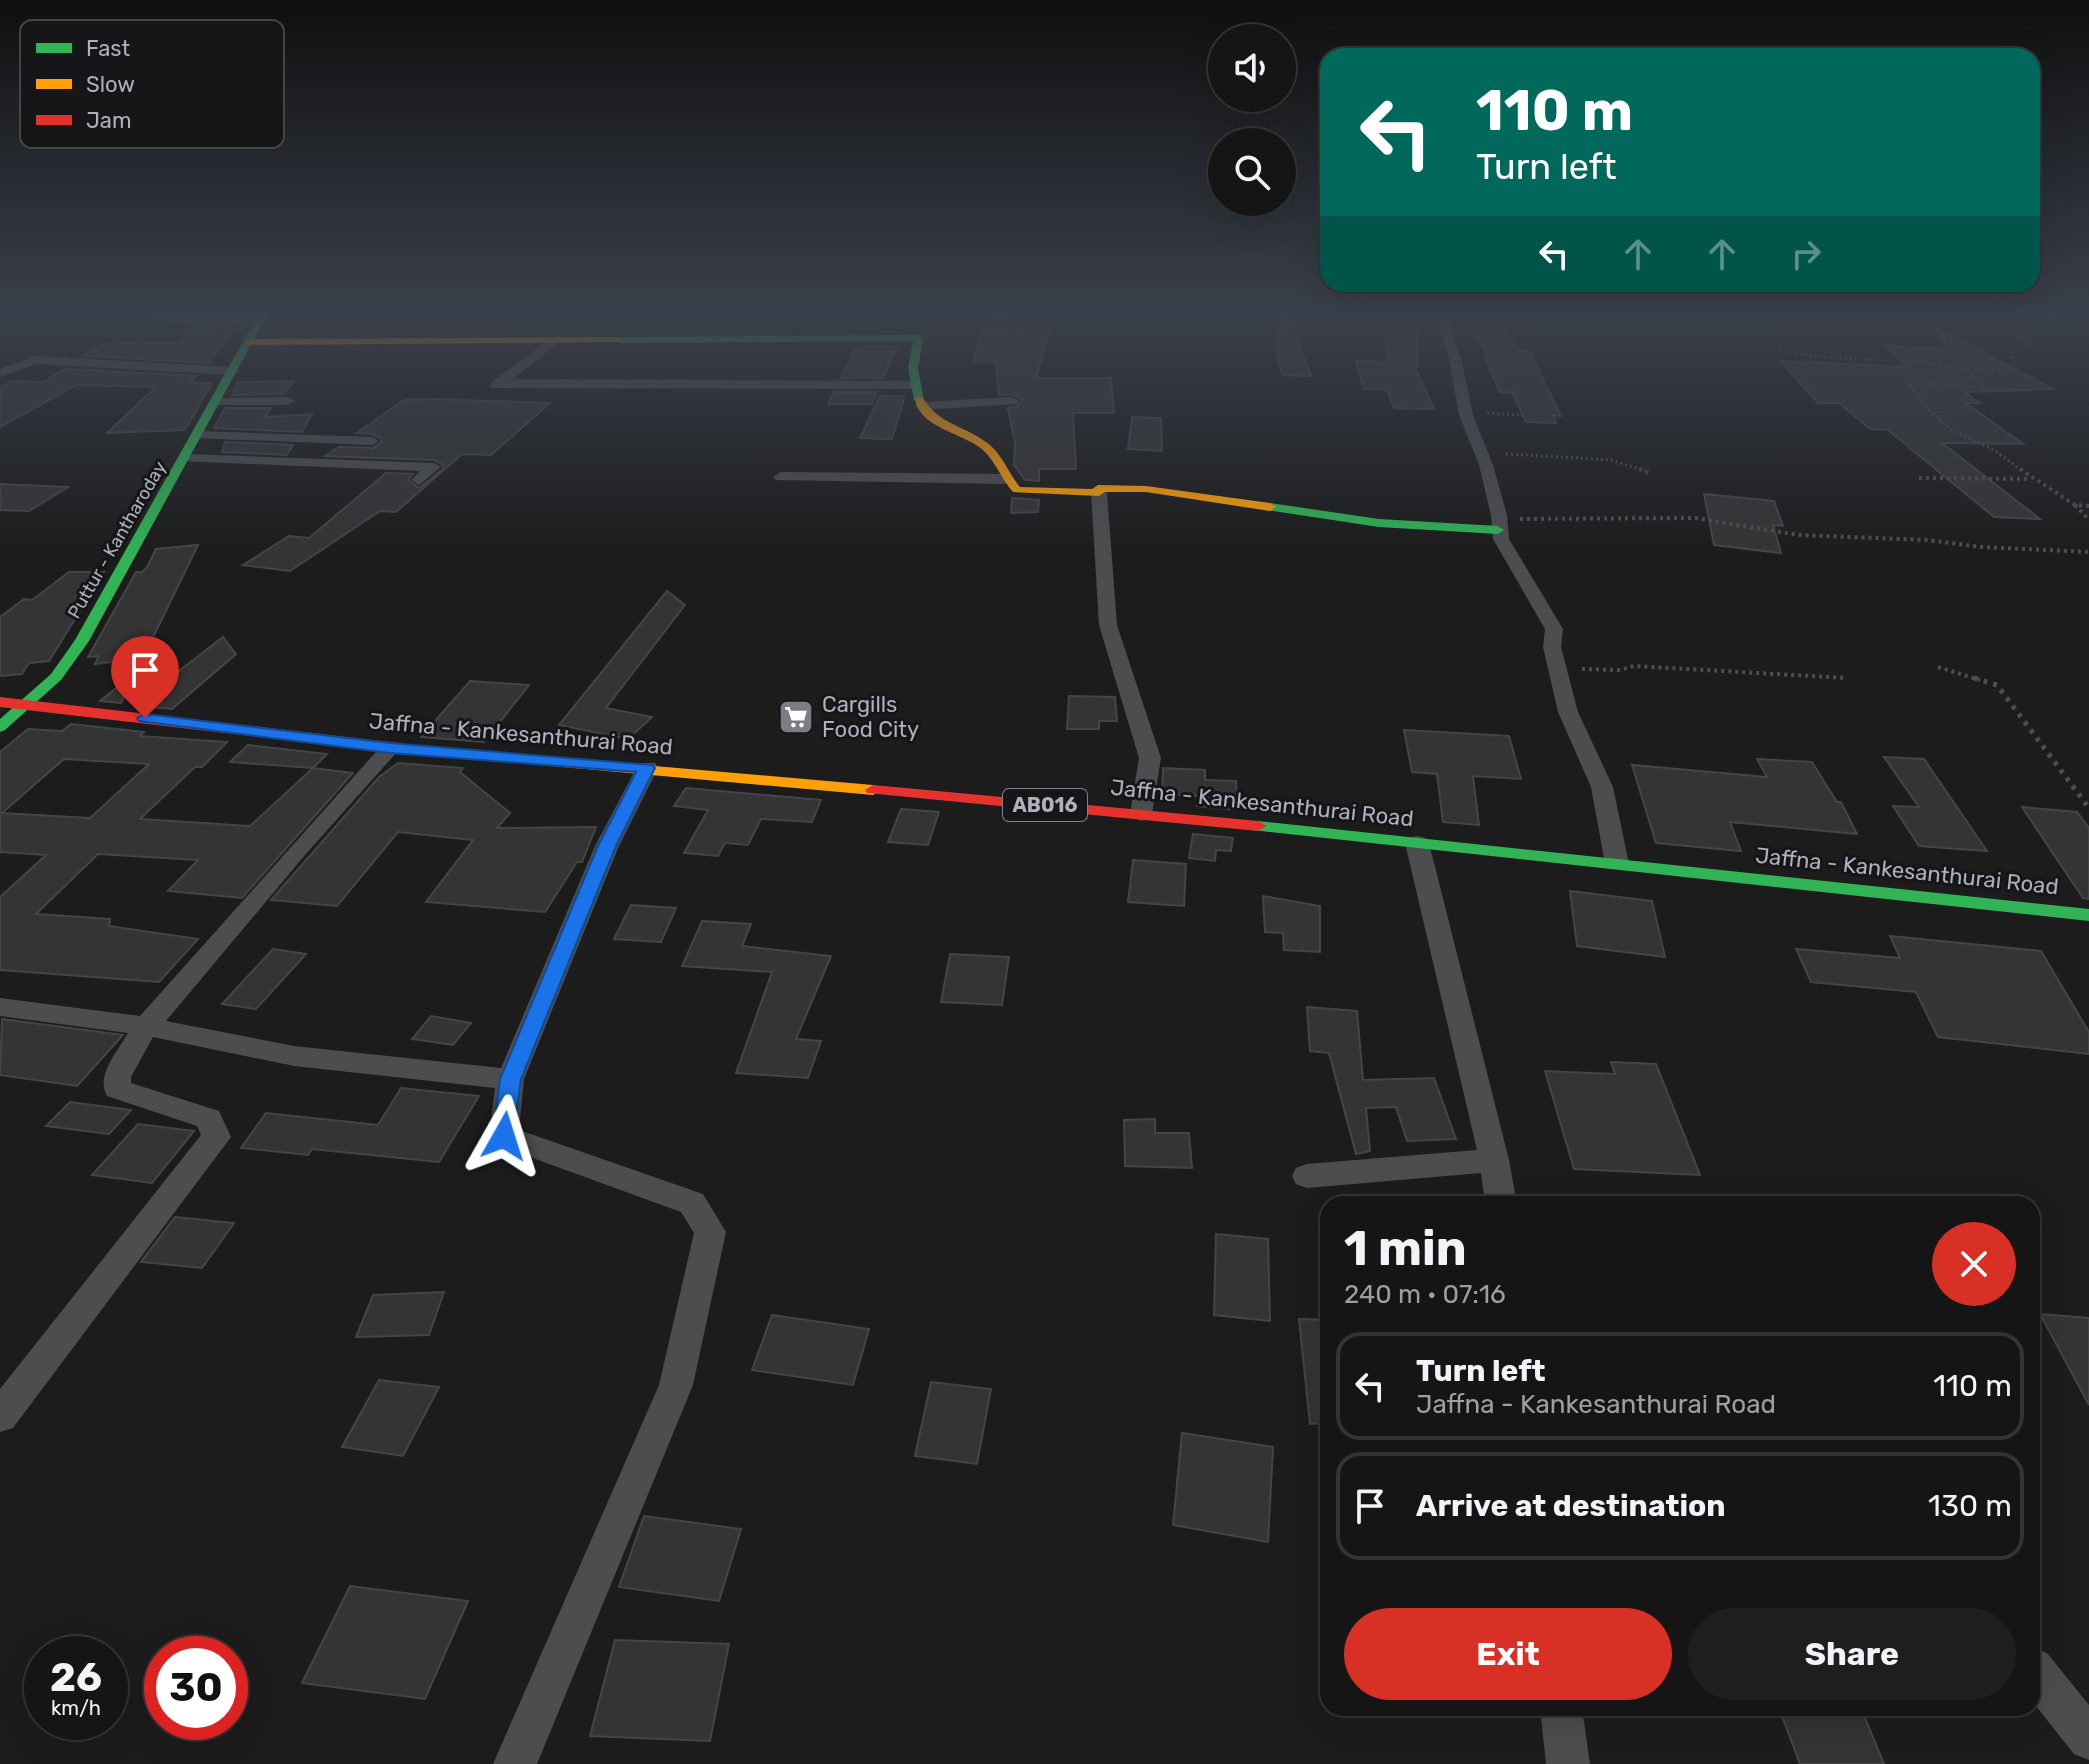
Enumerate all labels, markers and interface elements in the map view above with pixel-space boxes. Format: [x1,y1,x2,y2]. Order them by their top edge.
legend [20,20,284,148]
map controls [1208,24,1296,216]
button: sound [1208,24,1296,112]
text: Fast [86,35,131,62]
text: Slow [86,71,135,98]
text: 110 m [1476,78,1633,144]
icon: left [1344,80,1448,184]
text: Jam [86,107,132,134]
button: search [1208,128,1296,216]
text: Turn left [1476,145,1617,188]
icon: left [1532,232,1576,276]
icon: ahead [1616,232,1660,276]
icon: ahead [1700,232,1744,276]
icon: right [1784,232,1828,276]
street label: Puttur - Kantharoday [63,457,171,623]
pin [111,636,179,718]
icon: arrive [123,648,167,692]
place label: Cargills Food City [822,691,919,743]
supermarket icon: Cargills Food City [777,698,815,736]
street label: Jaffna - Kankesanthurai Road [368,707,674,761]
street label: Jaffna - Kankesanthurai Road [1109,774,1415,832]
road number: AB016 [1003,789,1087,821]
street label: Jaffna - Kankesanthurai Road [1754,842,2060,900]
position arrow [462,1094,546,1178]
text: 1 min [1344,1220,1467,1277]
button: close [1932,1222,2016,1306]
text: 240 m · 07:16 [1344,1279,1506,1310]
text: Turn left [1416,1353,1546,1389]
icon: left [1348,1364,1392,1408]
text: 110 m [1933,1368,2012,1404]
text: Jaffna - Kankesanthurai Road [1416,1389,1776,1420]
icon: arrive [1348,1484,1392,1528]
text: Arrive at destination [1416,1488,1726,1524]
text: 130 m [1928,1488,2012,1524]
button: Exit [1344,1608,1672,1700]
button: Share [1688,1608,2016,1700]
speed limit sign: 30 [144,1636,248,1740]
text: 26 [50,1654,102,1701]
text: km/h [51,1696,101,1720]

